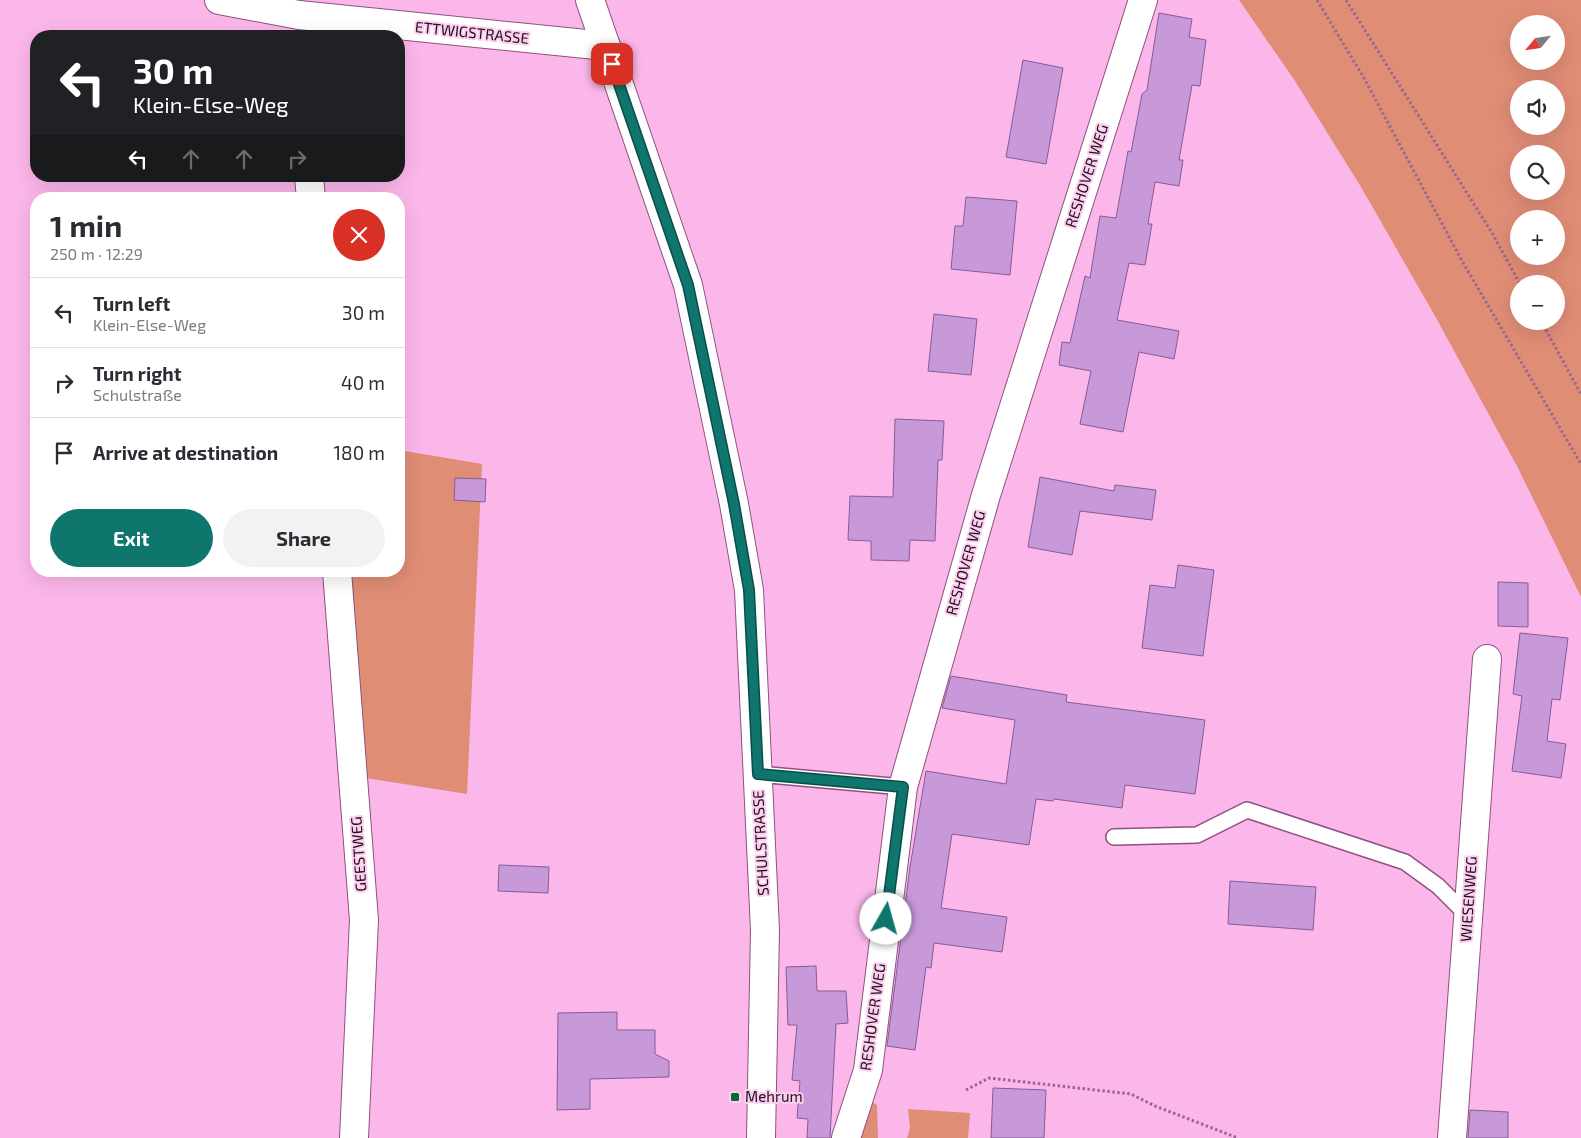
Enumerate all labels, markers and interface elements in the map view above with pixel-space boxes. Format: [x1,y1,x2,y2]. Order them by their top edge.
north arrow [1510,15,1565,70]
map controls [1510,15,1565,330]
street label: ETTWIGSTRASSE [414,17,530,47]
pin [591,43,633,85]
text: 30 m [133,49,213,91]
icon: left [50,50,115,115]
icon: arrive [598,50,626,78]
button: sound [1510,80,1565,135]
text: Klein-Else-Weg [133,91,289,117]
street label: RESHOVER WEG [1061,122,1111,230]
icon: left [124,145,152,173]
icon: ahead [177,145,205,173]
icon: ahead [230,145,258,173]
icon: right [283,145,311,173]
button: search [1510,145,1565,200]
text: 1 min [50,207,122,243]
button: close [333,209,385,261]
button: + [1510,210,1565,265]
text: 250 m · 12:29 [50,244,143,263]
button: − [1510,275,1565,330]
text: Turn left [93,292,170,315]
icon: left [50,299,78,327]
text: 30 m [342,301,385,324]
text: Klein-Else-Weg [93,315,206,334]
text: Turn right [93,362,181,385]
icon: right [50,369,78,397]
text: 40 m [341,371,385,394]
text: Schulstraße [93,385,182,404]
icon: arrive [50,439,78,467]
text: Arrive at destination [93,441,278,464]
text: 180 m [334,441,385,464]
street label: RESHOVER WEG [942,508,989,617]
button: Exit [50,509,213,567]
button: Share [223,509,385,567]
street label: SCHULSTRASSE [748,790,772,896]
street label: GEESTWEG [346,816,370,892]
street label: WIESENWEG [1456,855,1480,942]
position arrow [859,892,911,944]
street label: RESHOVER WEG [856,962,888,1072]
place label: Mehrum [745,1087,803,1105]
marker: Mehrum [729,1091,741,1103]

